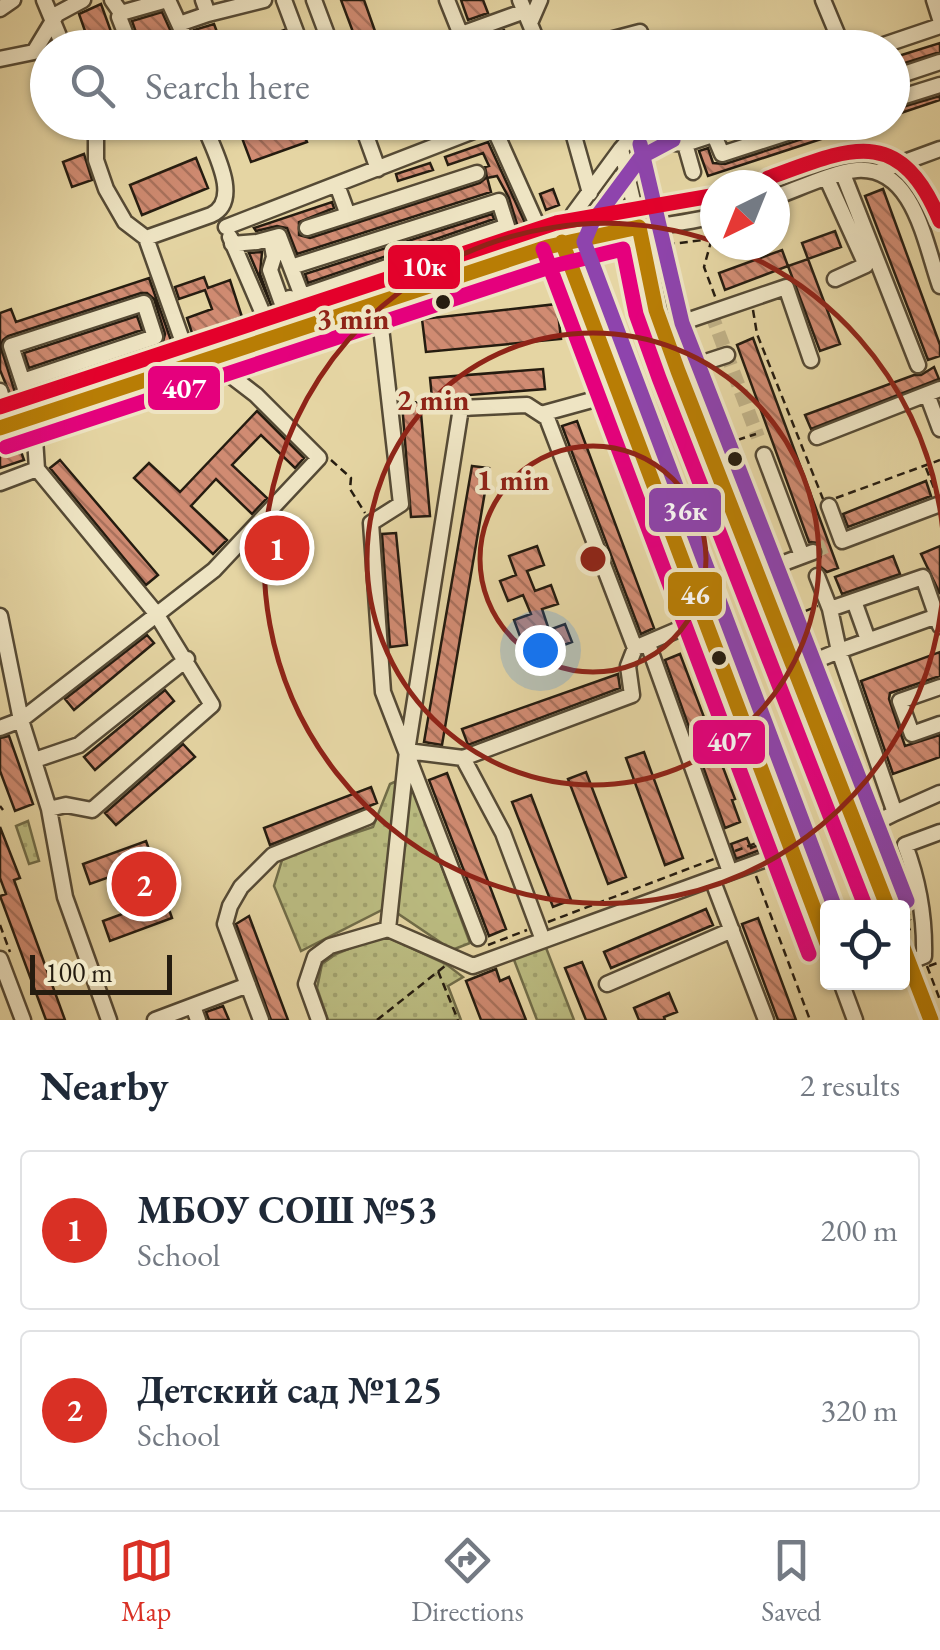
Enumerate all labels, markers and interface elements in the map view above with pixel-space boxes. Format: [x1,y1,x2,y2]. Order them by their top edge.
search box [30,30,910,140]
icon: search [65,58,120,113]
text: Search here [145,61,310,110]
north arrow [700,170,790,260]
line badge: 10к [386,243,462,291]
text: 10к [401,248,447,284]
unlabelled marker [433,292,453,312]
text: 3 min [316,299,390,338]
line badge: 407 [146,364,222,412]
text: 407 [162,370,206,406]
text: 2 min [396,380,470,419]
unlabelled marker [725,449,745,469]
text: 1 min [476,460,550,499]
line badge: 36к [647,486,723,534]
text: 36к [662,492,708,528]
pin: 1 [244,510,310,586]
centre of rings [575,541,611,577]
line badge: 46 [666,570,724,618]
text: 46 [680,576,710,612]
your location [515,625,566,676]
unlabelled marker [709,648,729,668]
line badge: 407 [691,718,767,766]
text: 407 [707,723,751,759]
pin: 2 [112,846,176,922]
map controls [820,900,910,990]
button: locate [820,900,910,990]
scale bar [30,950,172,994]
text: 100 m [45,954,113,990]
text: Nearby [40,1058,169,1113]
text: 2 results [800,1064,900,1106]
text: МБОУ СОШ №53 [137,1185,438,1234]
text: 1 [66,1209,83,1251]
text: 200 m [821,1209,898,1251]
text: School [137,1234,220,1276]
text: Детский сад №125 [137,1365,443,1414]
text: 2 [66,1389,83,1431]
text: 320 m [821,1389,898,1431]
text: School [137,1414,220,1456]
tab: Map [119,1533,174,1629]
tab: Directions [411,1533,524,1629]
tab: Saved [761,1533,821,1629]

